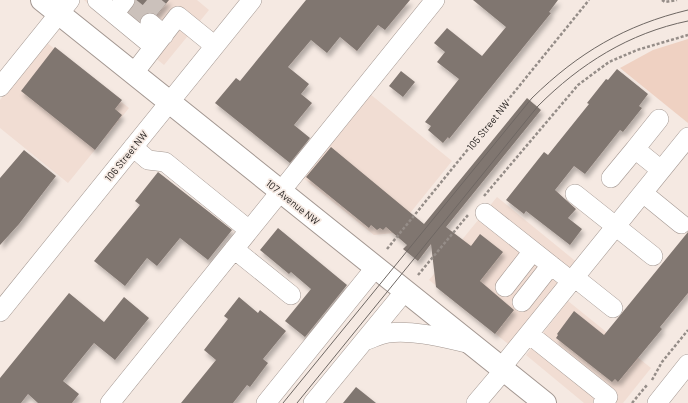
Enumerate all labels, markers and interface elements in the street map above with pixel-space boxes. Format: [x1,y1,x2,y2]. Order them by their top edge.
street label: 105 Street NW [464,97,512,153]
street label: 106 Street NW [102,128,150,184]
street label: 107 Avenue NW [264,177,322,227]

